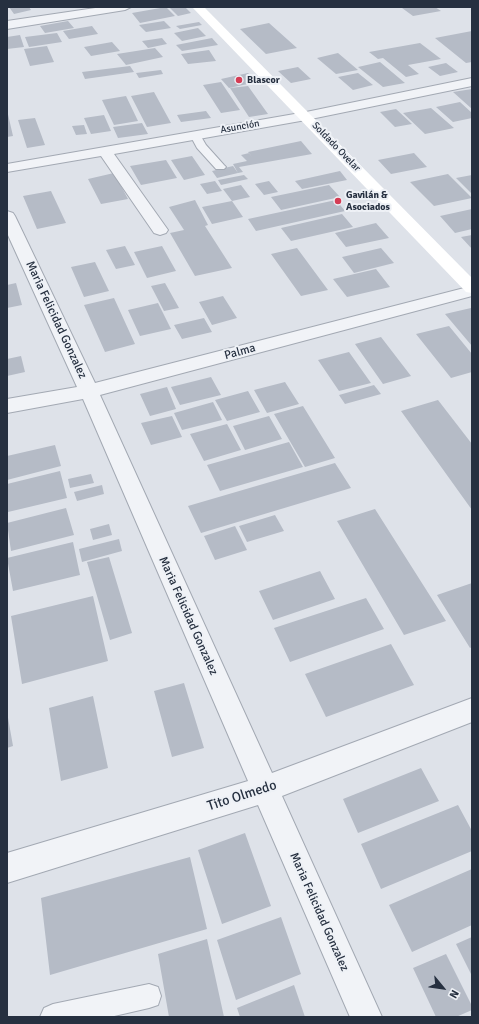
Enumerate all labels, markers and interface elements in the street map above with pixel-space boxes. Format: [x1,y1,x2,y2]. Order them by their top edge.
place label: Blascor [247,74,280,86]
marker: Blascor [234,75,244,85]
street label: Asunción [219,118,261,136]
street label: Soldado Ovelar [309,120,363,174]
place label: Gavilán & Asociados [346,189,390,212]
marker: Gavilán & Asociados [333,196,343,206]
street label: Maria Felicidad Gonzalez [22,259,90,381]
street label: Palma [223,341,257,363]
street label: Maria Felicidad Gonzalez [155,555,221,677]
street label: Tito Olmedo [205,777,279,815]
street label: Maria Felicidad Gonzalez [286,851,352,973]
north arrow [423,968,463,1008]
text: N [446,988,461,1001]

